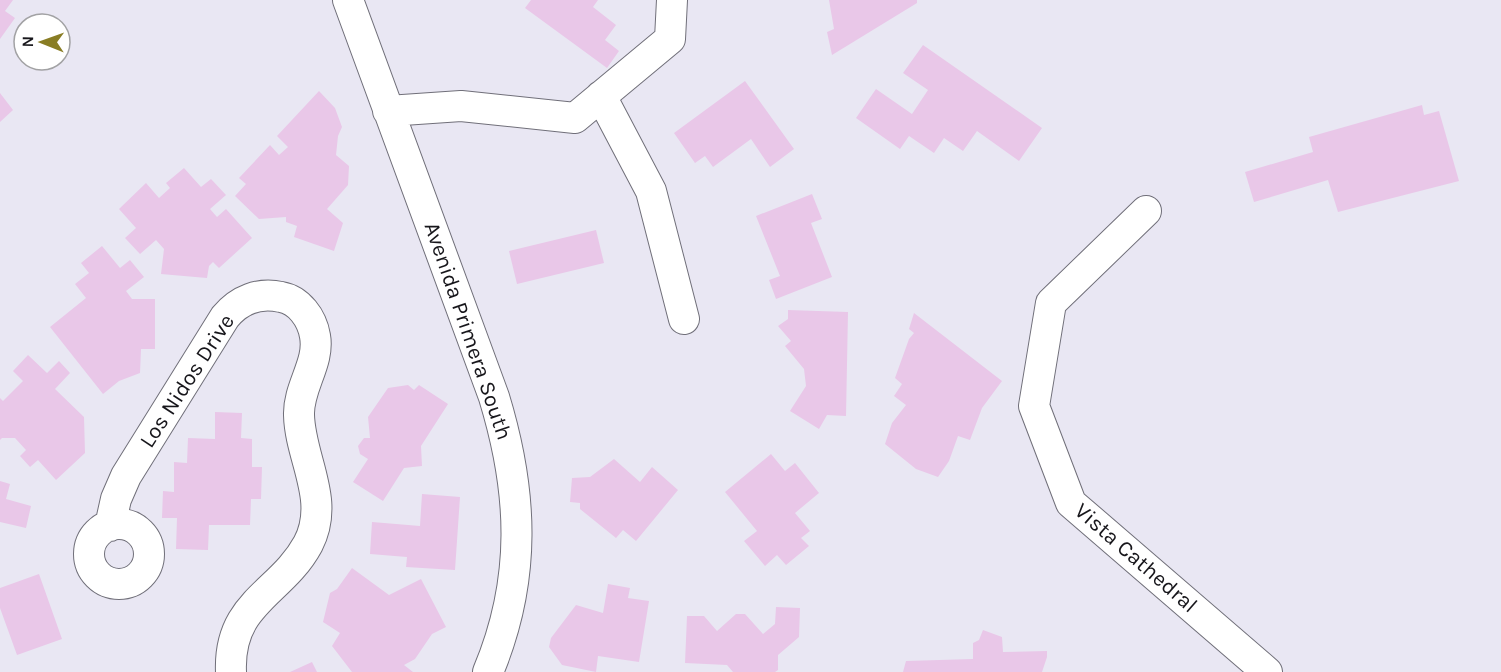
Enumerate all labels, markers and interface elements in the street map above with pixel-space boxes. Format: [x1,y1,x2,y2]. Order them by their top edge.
north arrow [12,12,72,72]
text: N [18,36,37,48]
street label: Avenida Primera South [418,219,518,443]
street label: Los Nidos Drive [134,309,240,453]
street label: Vista Cathedral [1069,498,1203,618]

